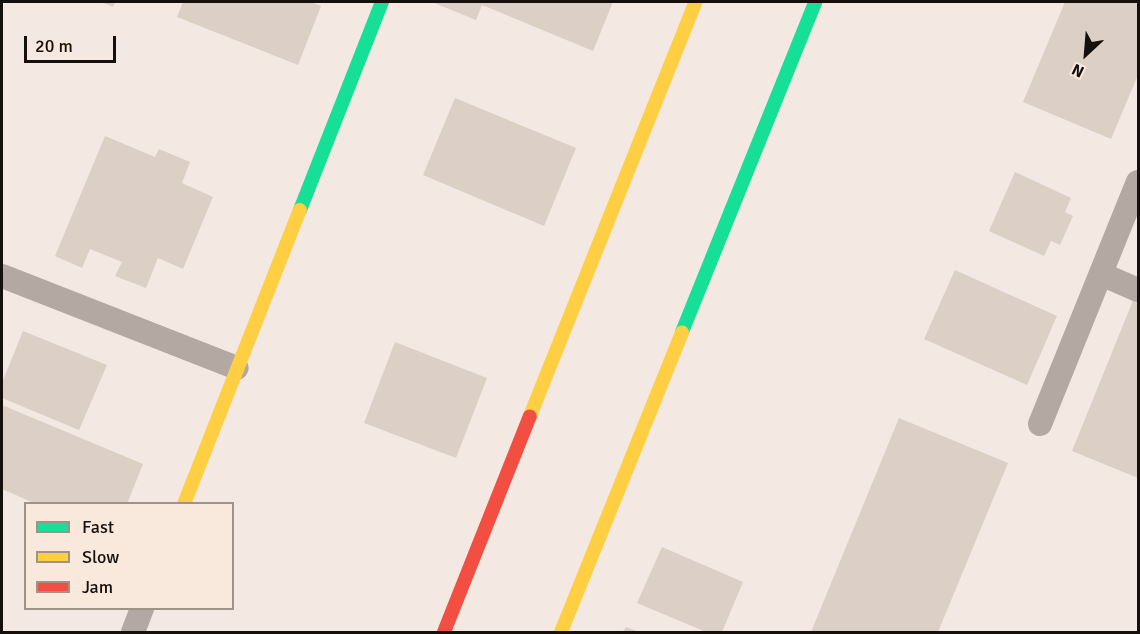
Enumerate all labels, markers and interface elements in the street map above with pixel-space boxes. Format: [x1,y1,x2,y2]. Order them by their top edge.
scale bar [27,24,118,62]
north arrow [1056,24,1116,84]
text: 20 m [35,35,73,57]
text: N [1069,59,1088,82]
legend [24,502,234,610]
text: Fast [82,516,114,538]
text: Slow [82,546,119,568]
text: Jam [82,576,113,598]

